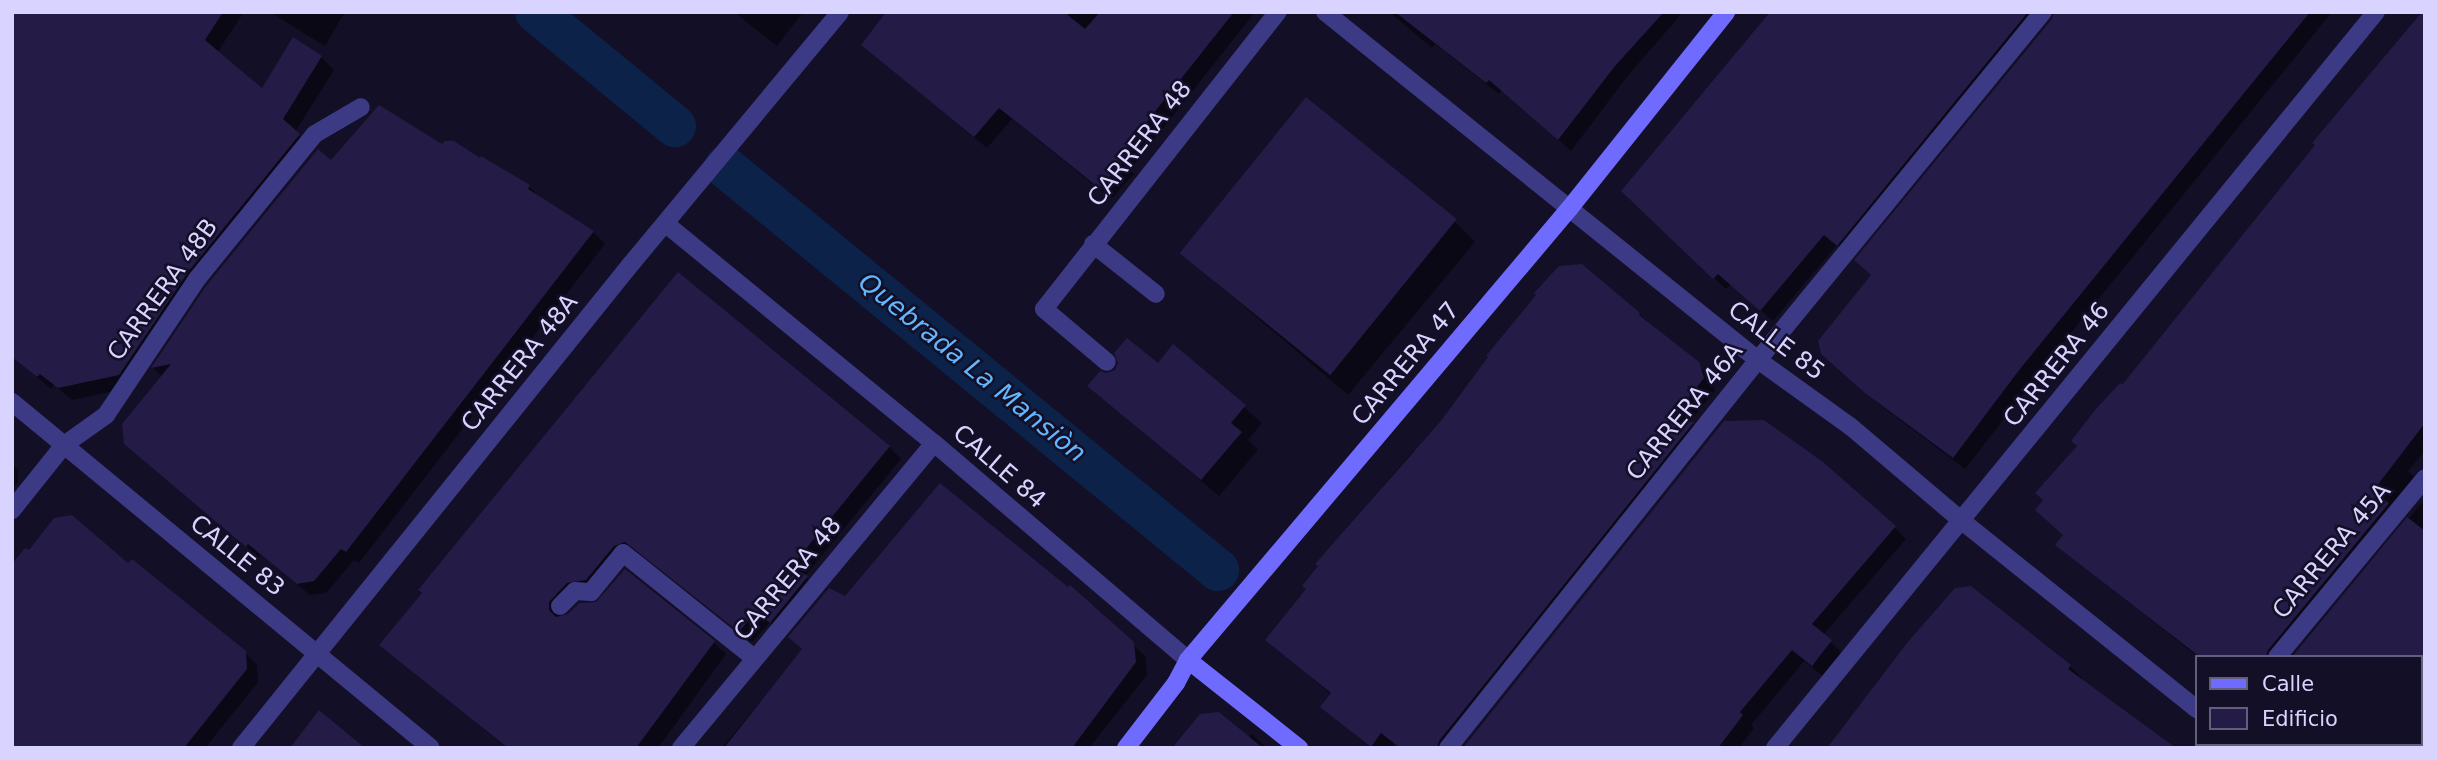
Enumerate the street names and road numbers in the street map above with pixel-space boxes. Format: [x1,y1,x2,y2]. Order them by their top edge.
street label: CARRERA 48 [1082,75,1198,213]
street label: CARRERA 48B [102,213,224,367]
street label: CARRERA 48A [456,289,584,437]
street label: CALLE 85 [1722,295,1830,387]
street label: CARRERA 47 [1346,297,1466,431]
street label: CARRERA 46 [1998,297,2116,433]
street label: CARRERA 46A [1621,338,1749,486]
street label: CALLE 84 [947,419,1051,515]
street label: CARRERA 45A [2267,477,2397,625]
street label: CALLE 83 [184,509,290,603]
street label: CARRERA 48 [728,512,848,646]

